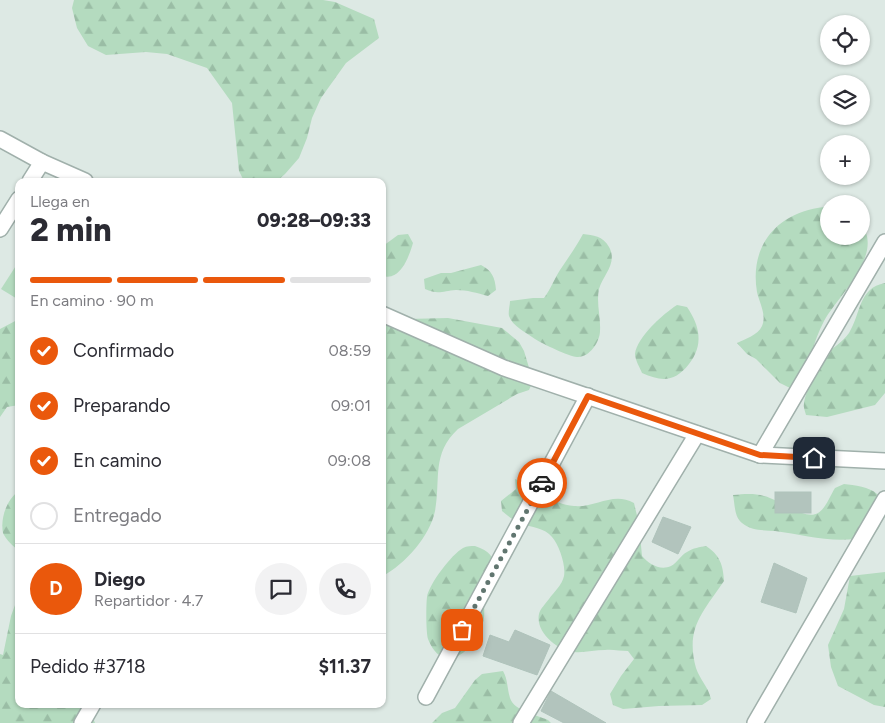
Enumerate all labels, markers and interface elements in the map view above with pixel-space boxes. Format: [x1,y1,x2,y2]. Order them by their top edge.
map controls [820,15,870,245]
button: locate [820,15,870,65]
button: layers [820,75,870,125]
button: + [820,135,870,185]
text: Llega en [30,192,90,211]
button: − [820,195,870,245]
text: 09:28–09:33 [257,209,371,232]
text: 2 min [30,211,112,249]
text: En camino · 90 m [30,291,154,310]
icon: check [30,337,58,365]
text: Confirmado [73,339,174,362]
text: 08:59 [329,341,371,360]
icon: check [30,392,58,420]
text: Preparando [73,394,171,417]
text: 09:01 [331,396,371,415]
pin [793,437,835,479]
icon: home [800,444,828,472]
icon: check [30,447,58,475]
text: En camino [73,449,162,472]
text: 09:08 [328,451,371,470]
courier [517,458,567,508]
icon: car [528,469,556,497]
text: Entregado [73,504,162,527]
button: chat [255,563,307,615]
button: phone [319,563,371,615]
text: Diego [94,568,145,591]
text: D [49,577,63,600]
text: Repartidor · 4.7 [94,591,203,610]
pin [441,609,483,651]
icon: bag [448,616,476,644]
text: Pedido #3718 [30,655,146,678]
text: $11.37 [319,655,371,678]

